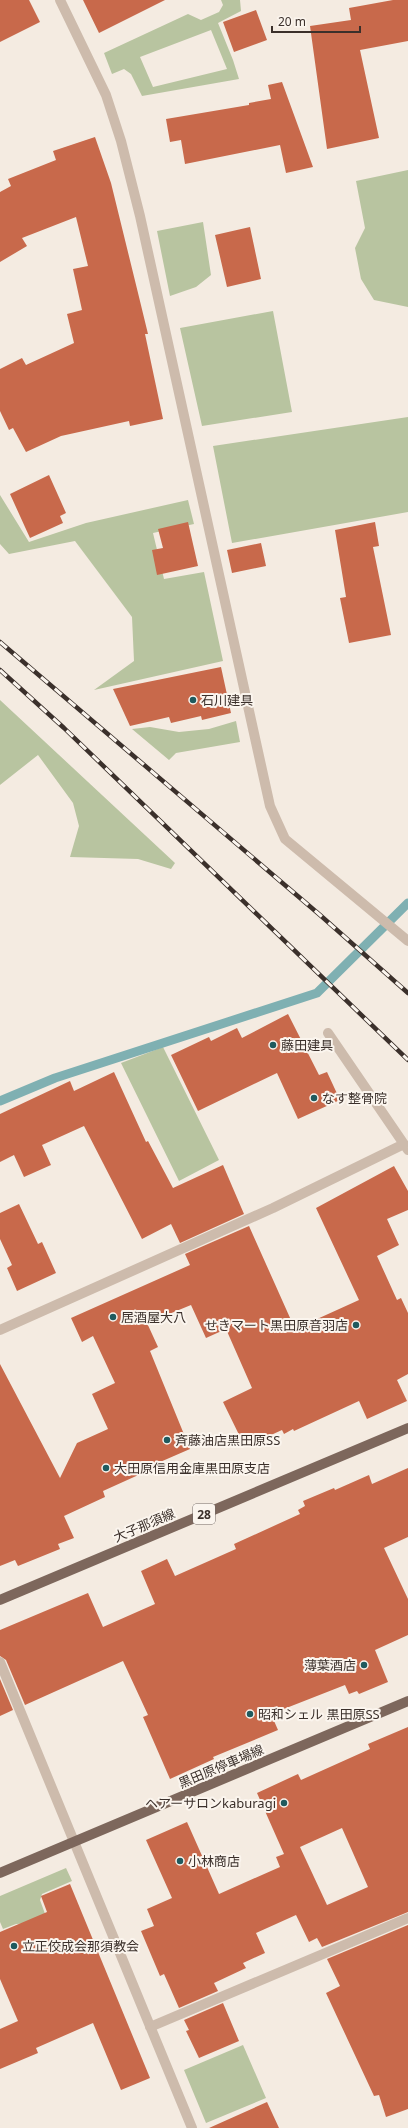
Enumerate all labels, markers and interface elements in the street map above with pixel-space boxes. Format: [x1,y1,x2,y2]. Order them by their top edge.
scale bar [272,8,360,34]
text: 20 m [278,13,306,30]
place label: 石川建具 [201,691,253,709]
marker: 石川建具 [188,695,198,705]
place label: 藤田建具 [281,1036,333,1054]
marker: 藤田建具 [268,1040,278,1050]
place label: なす整骨院 [322,1089,387,1107]
marker: なす整骨院 [309,1093,319,1103]
place label: 居酒屋大八 [121,1308,186,1326]
marker: 居酒屋大八 [108,1312,118,1322]
place label: せきマート黒田原音羽店 [205,1316,348,1334]
marker: せきマート黒田原音羽店 [351,1320,361,1330]
place label: 斉藤油店黒田原SS [175,1431,280,1449]
marker: 斉藤油店黒田原SS [162,1435,172,1445]
place label: 大田原信用金庫黒田原支店 [114,1459,270,1477]
marker: 大田原信用金庫黒田原支店 [101,1463,111,1473]
street label: 大子那須線 [111,1504,177,1546]
road number: 28 [193,1504,215,1524]
place label: 薄葉酒店 [304,1656,356,1674]
marker: 薄葉酒店 [359,1660,369,1670]
place label: 昭和シェル 黒田原SS [258,1705,380,1723]
marker: 昭和シェル 黒田原SS [245,1709,255,1719]
street label: 黒田原停車場線 [176,1740,266,1792]
place label: ヘアーサロンkaburagi [145,1794,276,1812]
marker: ヘアーサロンkaburagi [279,1798,289,1808]
place label: 小林商店 [188,1852,240,1870]
marker: 小林商店 [175,1856,185,1866]
place label: 立正佼成会那須教会 [22,1937,139,1955]
marker: 立正佼成会那須教会 [9,1941,19,1951]

